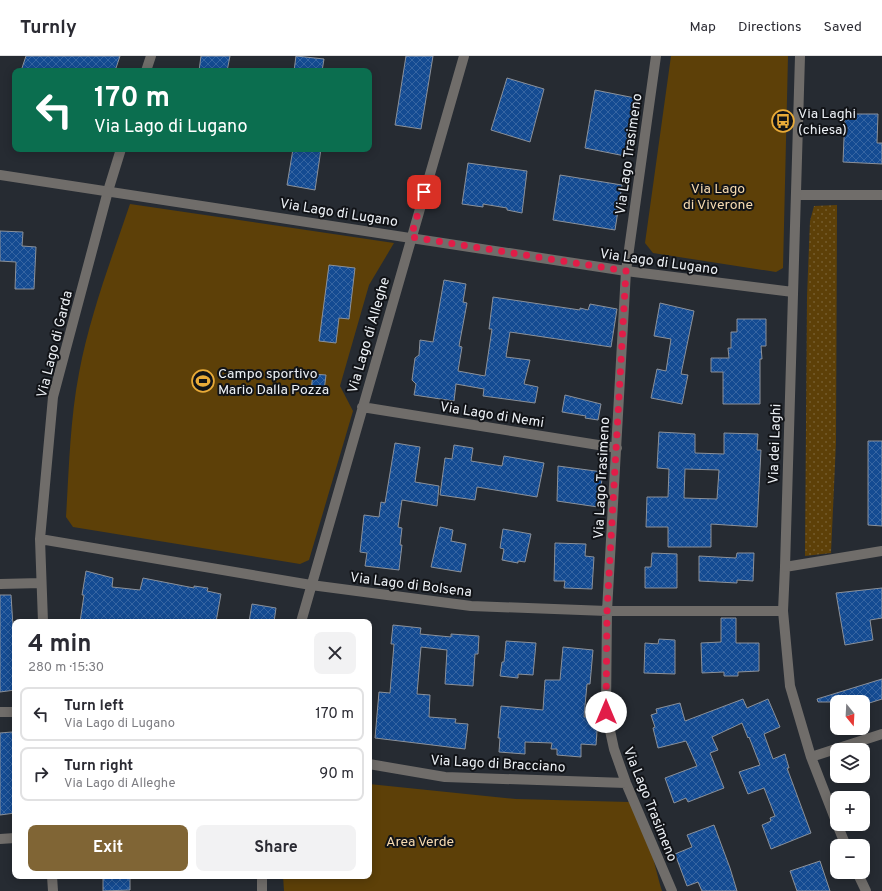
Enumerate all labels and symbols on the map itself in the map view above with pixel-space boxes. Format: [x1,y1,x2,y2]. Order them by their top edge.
street label: Via Lago Trasimeno [613,92,646,216]
place label: Via Laghi (chiesa) [798,106,856,139]
bus stop icon: Via Laghi (chiesa) [770,108,796,134]
pin [407,175,441,209]
park label: Via Lago di Viverone [683,181,753,214]
street label: Via Lago di Lugano [278,196,399,231]
street label: Via Lago di Lugano [598,246,719,279]
street label: Via Lago di Alleghe [345,275,394,395]
street label: Via Lago di Garda [34,289,77,400]
place label: Campo sportivo Mario Dalla Pozza [218,366,329,399]
sports icon: Campo sportivo Mario Dalla Pozza [190,368,216,394]
street label: Via Lago di Nemi [438,399,545,432]
street label: Via dei Laghi [766,404,785,484]
street label: Via Lago Trasimeno [591,416,614,540]
street label: Via Lago di Bolsena [349,570,473,601]
position arrow [585,691,627,733]
north arrow [830,695,870,735]
street label: Via Lago Trasimeno [619,745,680,865]
street label: Via Lago di Bracciano [430,752,566,777]
park label: Area Verde [386,834,454,851]

